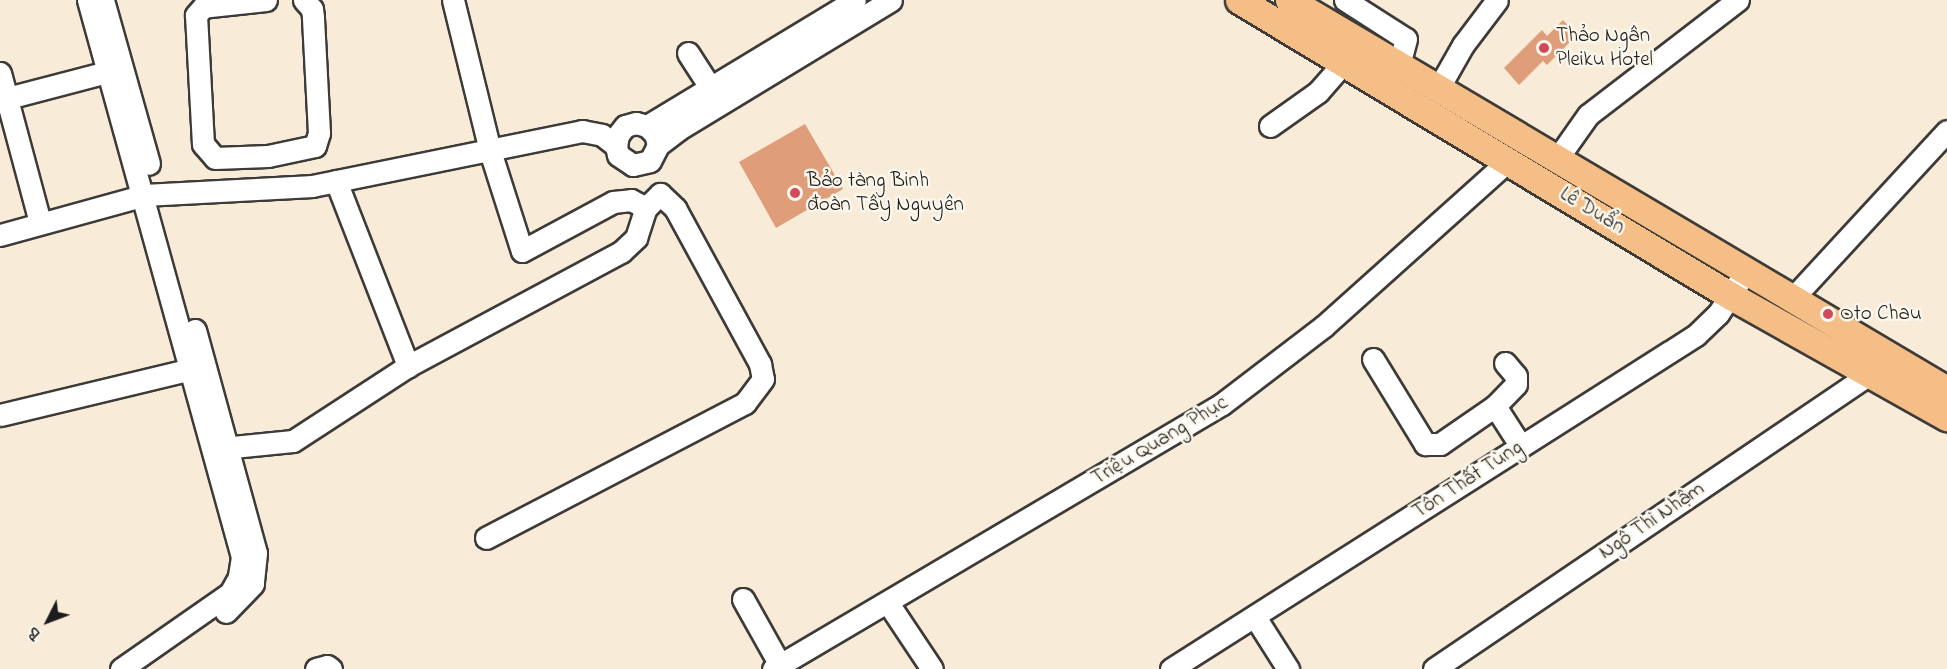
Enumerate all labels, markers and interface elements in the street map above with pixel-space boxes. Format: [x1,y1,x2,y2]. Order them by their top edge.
place label: Thảo Ngân Pleiku Hotel [1556,23,1653,73]
marker: Thảo Ngân Pleiku Hotel [1537,41,1551,55]
place label: Bảo tàng Binh đoàn Tây Nguyên [807,168,964,218]
street label: Lê Duẩn [1555,182,1629,240]
marker: Bảo tàng Binh đoàn Tây Nguyên [788,186,802,200]
place label: Oto Chau [1840,301,1922,327]
marker: Oto Chau [1821,307,1835,321]
street label: Triệu Quang Phục [1087,390,1233,492]
street label: Tôn Thất Tùng [1408,435,1528,525]
street label: Ngô Thì Nhậm [1594,476,1710,566]
north arrow [18,591,78,651]
text: B [22,621,47,645]

